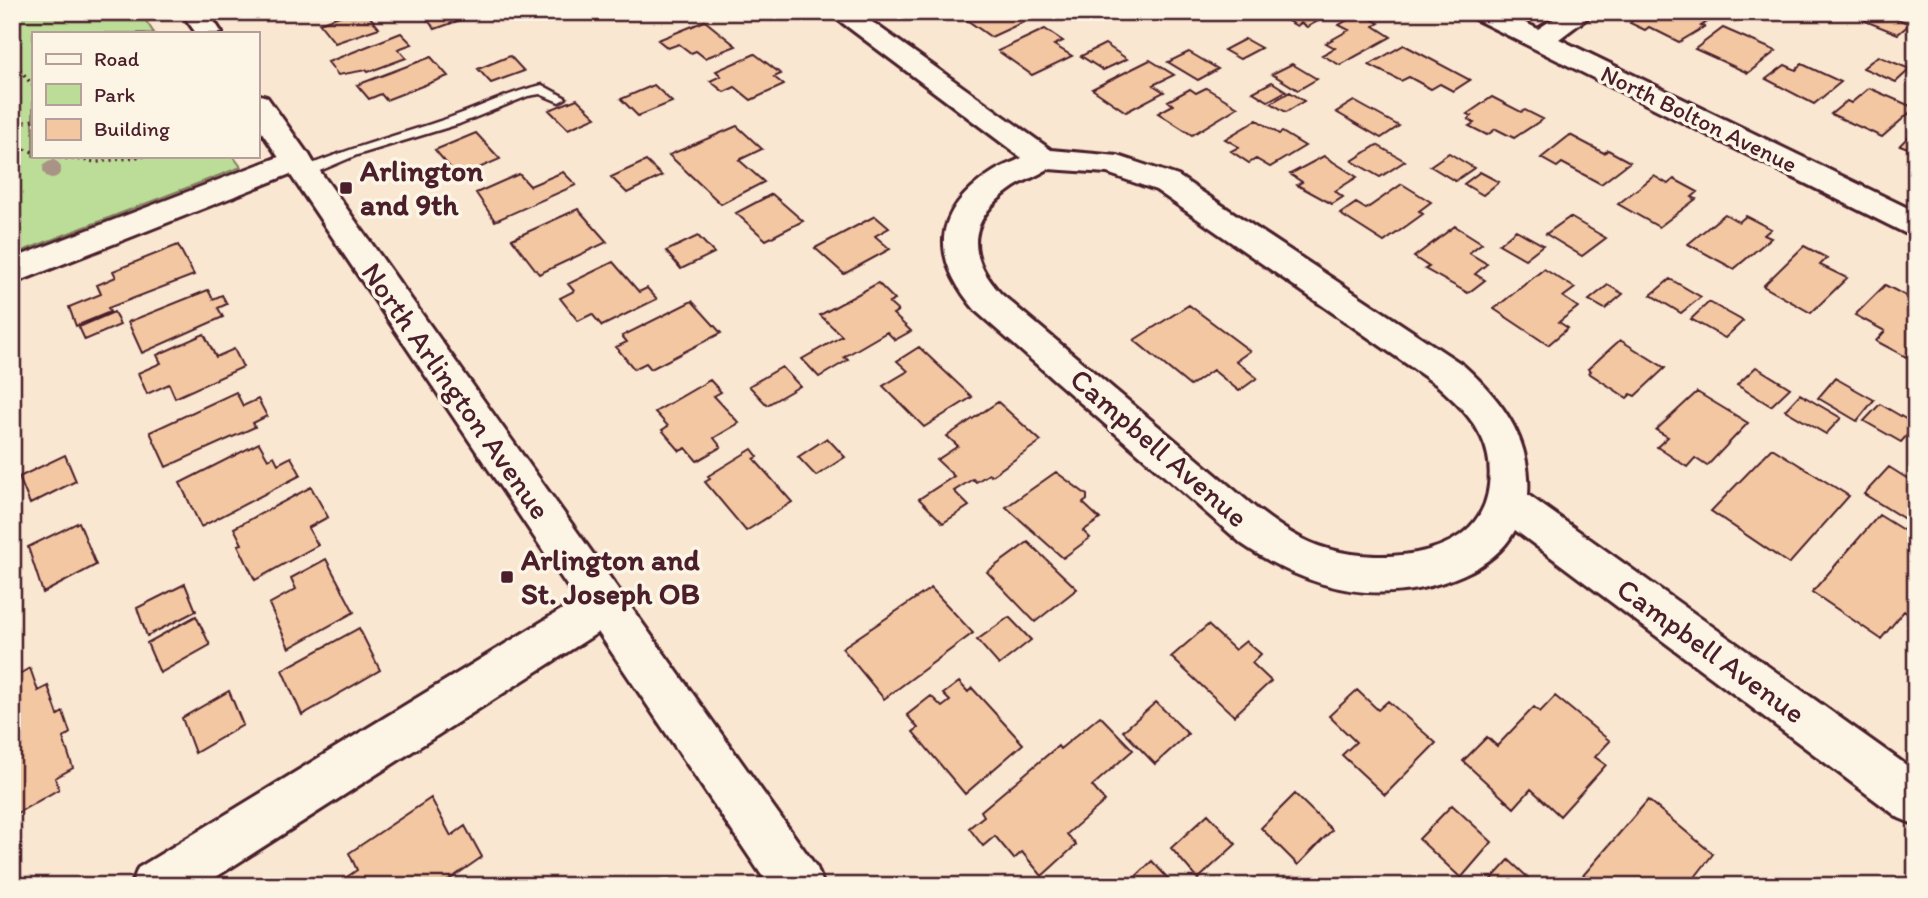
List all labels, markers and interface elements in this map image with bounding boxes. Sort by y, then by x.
legend [32,32,259,158]
text: Road [94,46,140,71]
street label: North Bolton Avenue [1596,58,1802,179]
text: Park [94,82,136,107]
text: Building [94,116,170,141]
place label: Arlington and 9th [359,152,483,223]
marker: Arlington and 9th [338,180,354,196]
street label: North Arlington Avenue [354,255,559,526]
street label: Campbell Avenue [1063,360,1256,535]
place label: Arlington and St. Joseph OB [520,541,700,612]
marker: Arlington and St. Joseph OB [499,569,515,585]
street label: Campbell Avenue [1610,570,1813,731]

